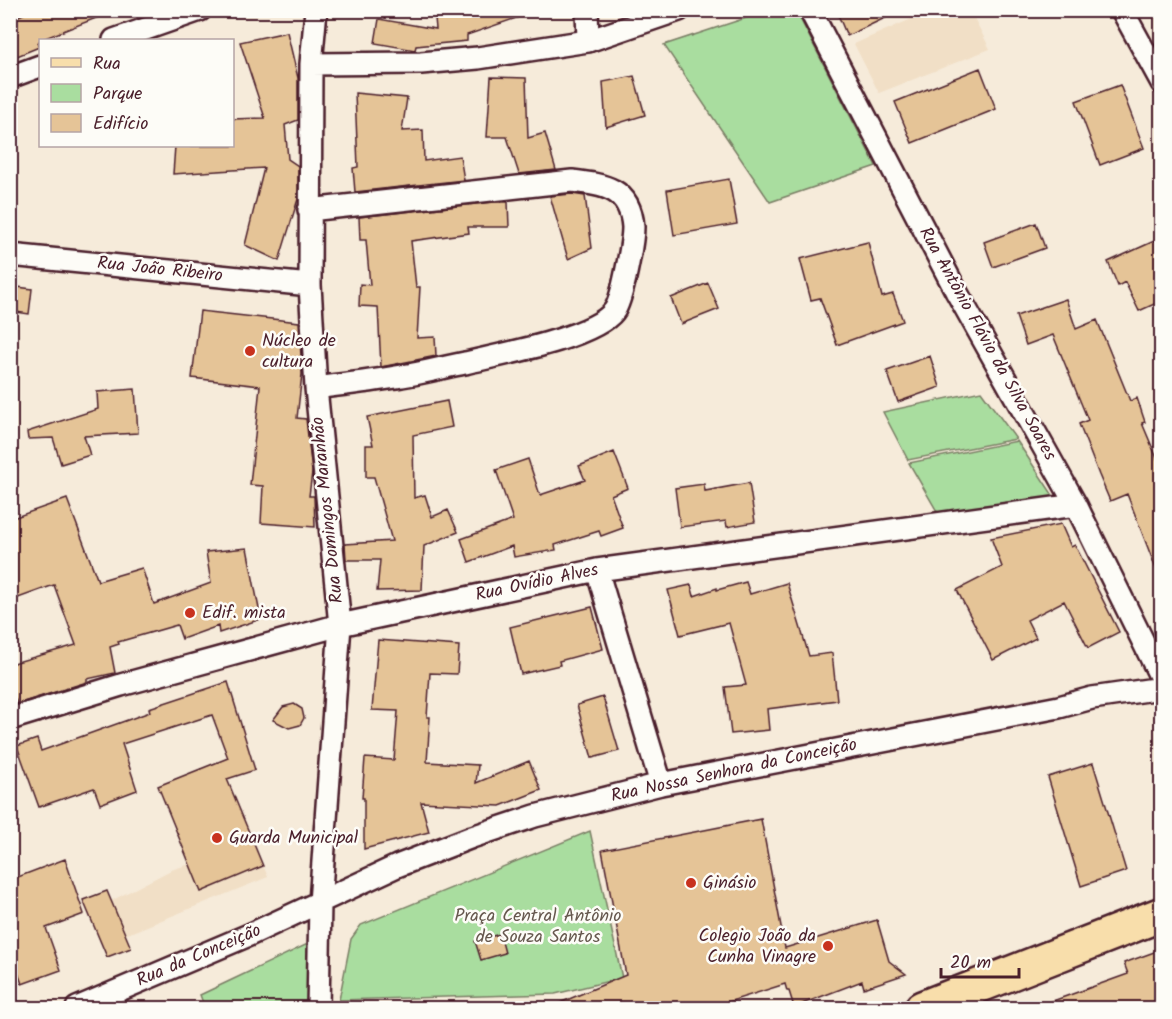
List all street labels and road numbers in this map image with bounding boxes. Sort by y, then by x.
street label: Rua Antônio Flávio da Silva Soares [910,222,1064,466]
street label: Rua João Ribeiro [96,249,224,291]
street label: Rua Domingos Maranhão [304,415,352,605]
street label: Rua Ovídio Alves [473,556,602,610]
street label: Rua Nossa Senhora da Conceição [608,731,860,811]
street label: Rua da Conceição [132,917,266,995]

